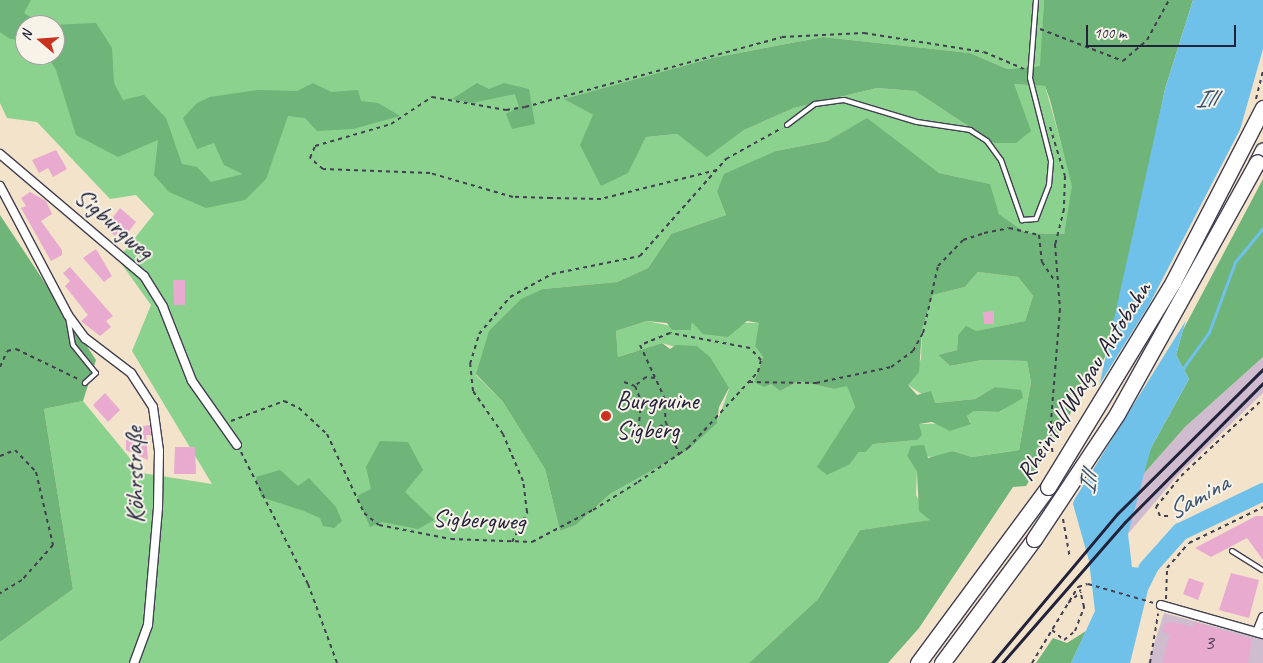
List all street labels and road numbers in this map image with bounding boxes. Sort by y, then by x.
street label: Sigburgweg [69,182,159,266]
street label: Rheintal/Walgau Autobahn [1010,276,1158,486]
street label: Köhrstraße [119,426,151,524]
street label: Sigbergweg [432,503,526,537]

